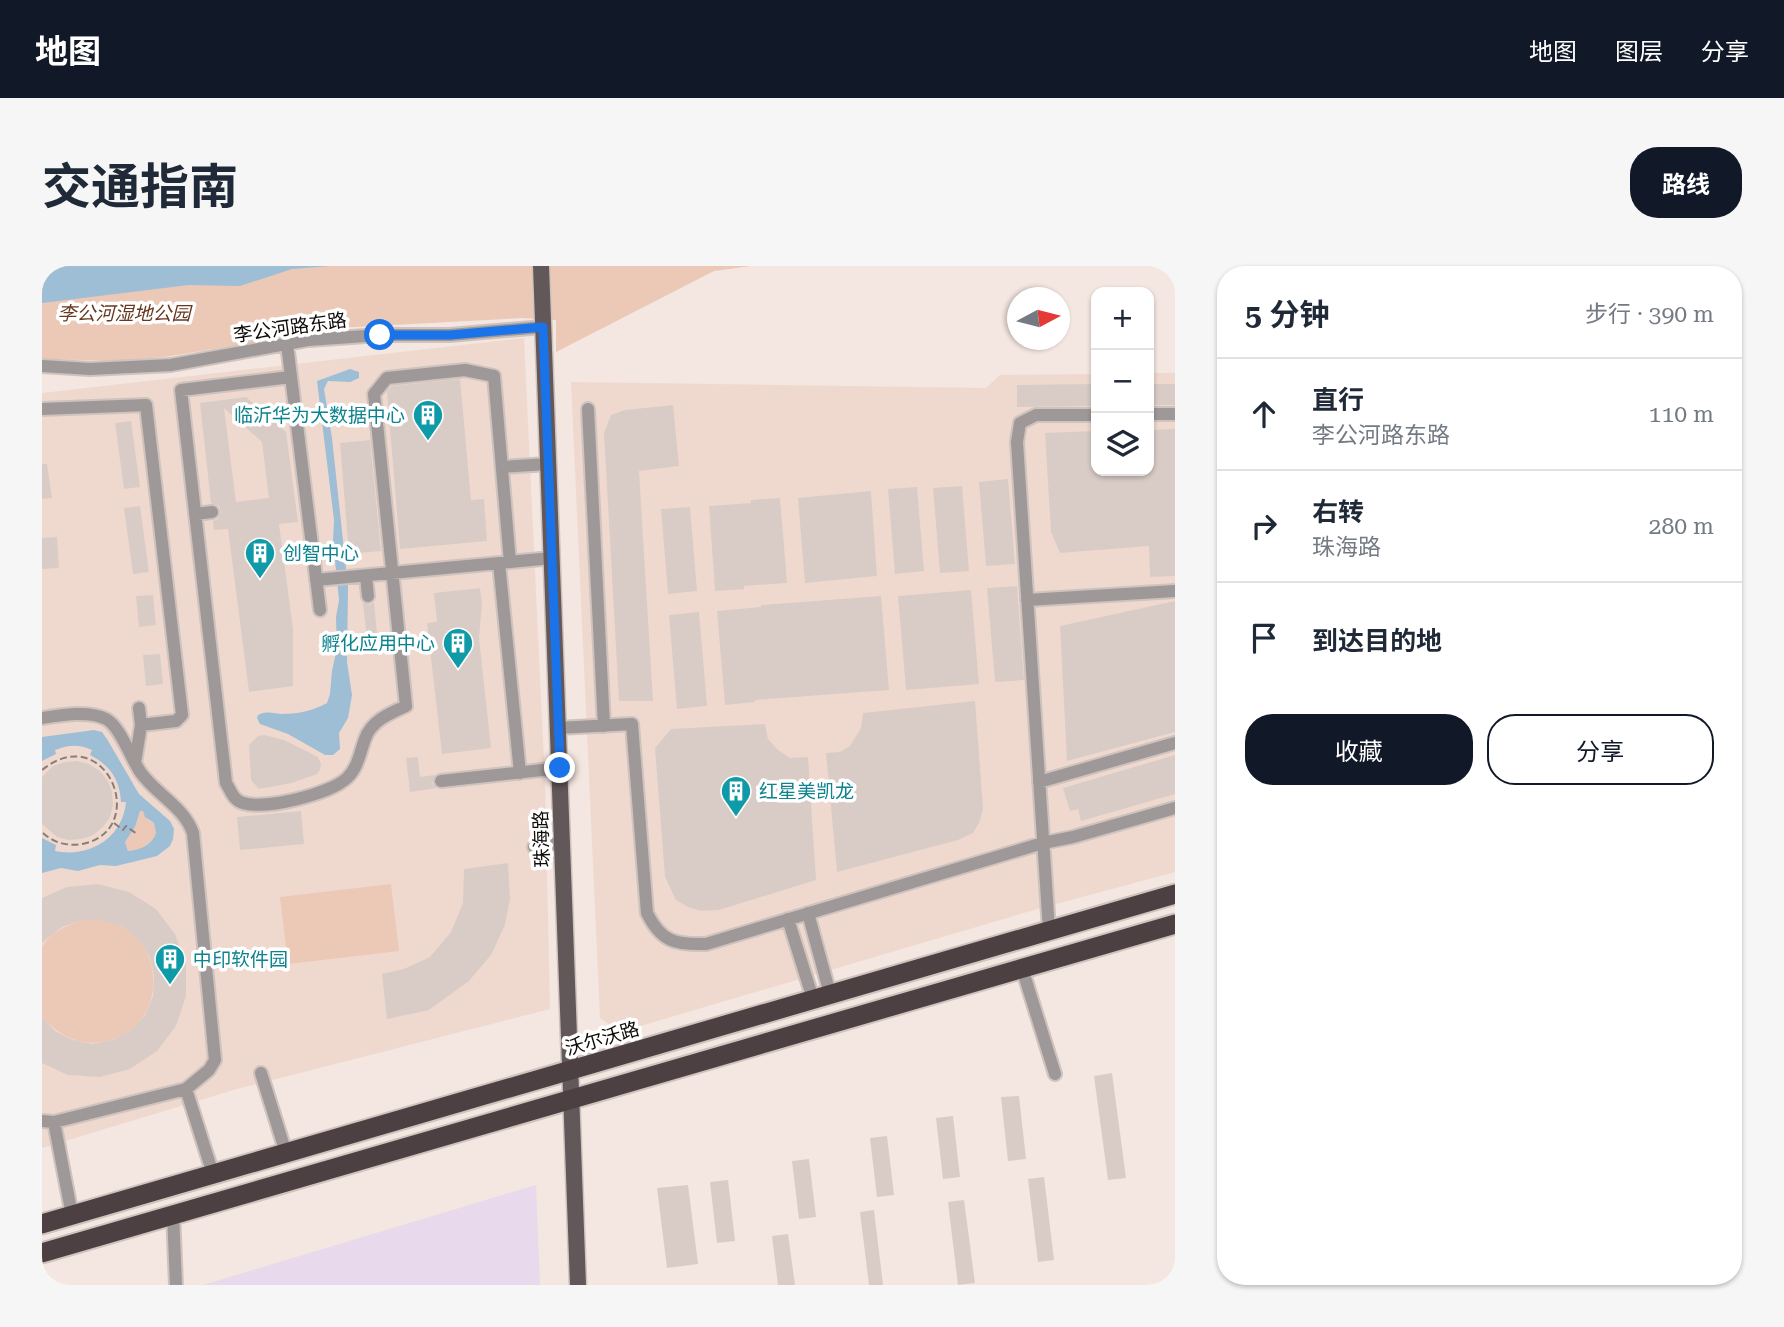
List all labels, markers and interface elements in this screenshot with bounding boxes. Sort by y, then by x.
text: 地图 [35,32,101,71]
text: 地图 [1529,38,1577,66]
text: 图层 [1615,38,1663,66]
text: 分享 [1701,38,1749,66]
button: 路线 [1630,147,1742,218]
text: 交通指南 [42,159,238,216]
north arrow [1007,287,1070,350]
map controls [1091,287,1154,476]
button: + [1091,287,1154,350]
text: 5 分钟 [1245,297,1329,332]
text: 步行 · 390 m [1585,301,1714,328]
park label: 李公河湿地公园 [57,302,193,325]
street label: 李公河路东路 [232,308,348,347]
route start [364,319,395,350]
button: − [1091,350,1154,413]
text: 直行 [1312,385,1364,415]
icon: ahead [1245,395,1283,433]
building icon: 临沂华为大数据中心 [411,398,445,442]
text: 110 m [1649,401,1714,428]
place label: 临沂华为大数据中心 [234,404,405,427]
button: layers [1091,413,1154,476]
text: 李公河路东路 [1312,422,1450,449]
text: 右转 [1312,497,1364,527]
icon: right [1245,507,1283,545]
text: 280 m [1649,513,1714,540]
text: 珠海路 [1312,534,1381,561]
building icon: 创智中心 [243,536,277,580]
place label: 创智中心 [283,542,359,565]
icon: arrive [1245,619,1283,657]
building icon: 孵化应用中心 [441,626,475,670]
text: 到达目的地 [1312,626,1442,656]
place label: 孵化应用中心 [321,632,435,655]
button: 收藏 [1245,714,1473,785]
button: 分享 [1487,714,1714,785]
route end [544,752,575,783]
building icon: 红星美凯龙 [719,774,753,818]
place label: 红星美凯龙 [759,780,854,803]
street label: 珠海路 [529,810,554,868]
building icon: 中印软件园 [153,942,187,986]
place label: 中印软件园 [193,948,288,971]
street label: 沃尔沃路 [562,1017,642,1060]

